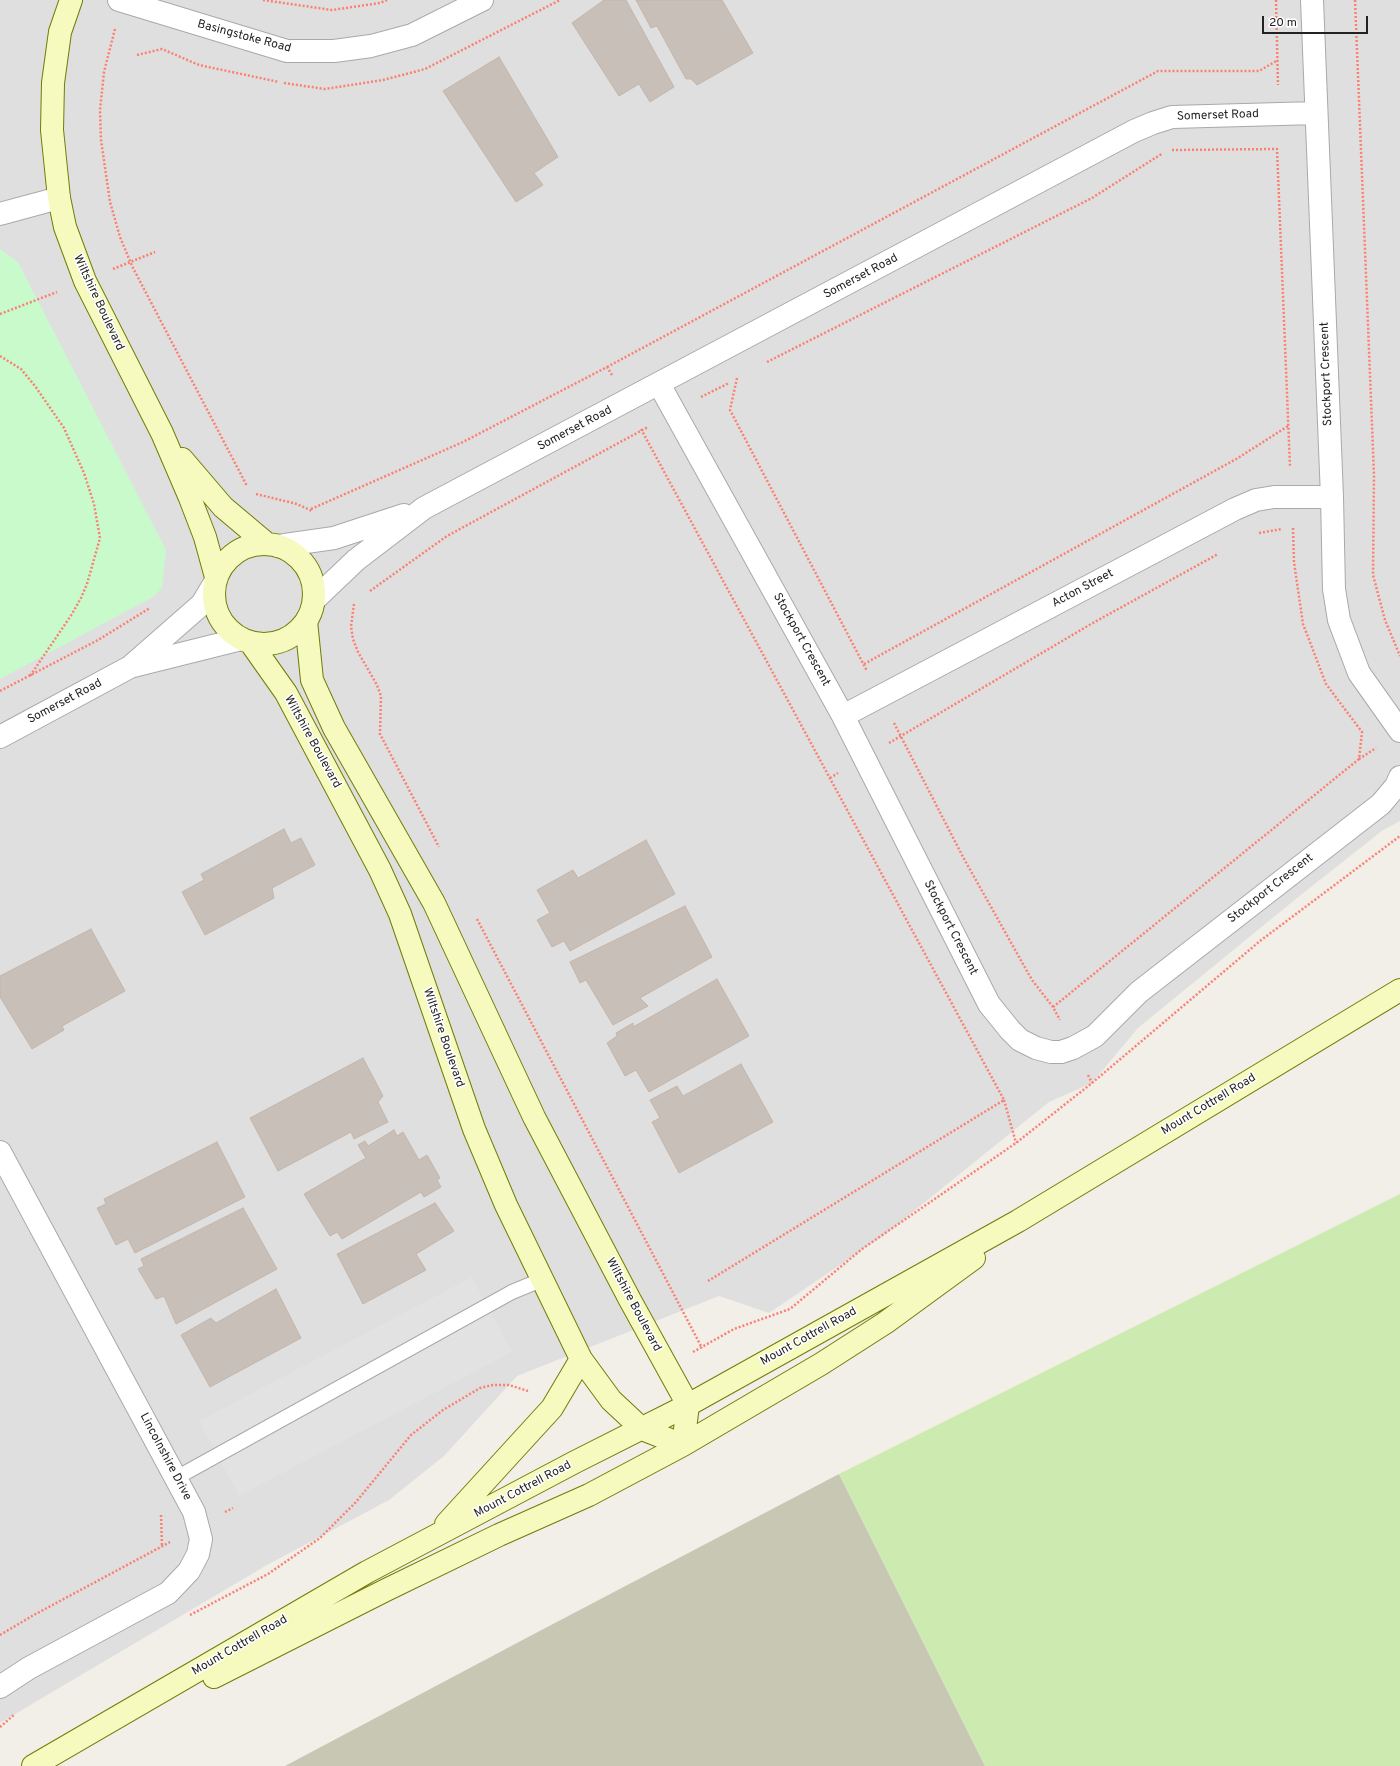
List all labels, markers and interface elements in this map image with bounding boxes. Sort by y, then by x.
scale bar [1264,8,1370,34]
text: 20 m [1269,15,1297,31]
street label: Basingstoke Road [196,18,292,56]
street label: Somerset Road [1177,107,1259,125]
street label: Somerset Road [821,251,901,303]
street label: Wiltshire Boulevard [69,253,127,353]
street label: Stockport Crescent [1318,322,1336,426]
street label: Somerset Road [535,403,615,455]
street label: Acton Street [1050,567,1116,611]
street label: Stockport Crescent [769,591,833,689]
street label: Somerset Road [25,676,105,728]
street label: Wiltshire Boulevard [280,693,344,791]
street label: Stockport Crescent [1225,851,1317,927]
street label: Stockport Crescent [920,878,980,978]
street label: Wiltshire Boulevard [419,986,467,1090]
street label: Mount Cottrell Road [1159,1071,1259,1139]
street label: Wiltshire Boulevard [602,1256,664,1354]
street label: Mount Cottrell Road [758,1305,860,1369]
street label: Lincolnshire Drive [136,1411,194,1503]
street label: Mount Cottrell Road [472,1458,574,1522]
street label: Mount Cottrell Road [190,1613,290,1679]

